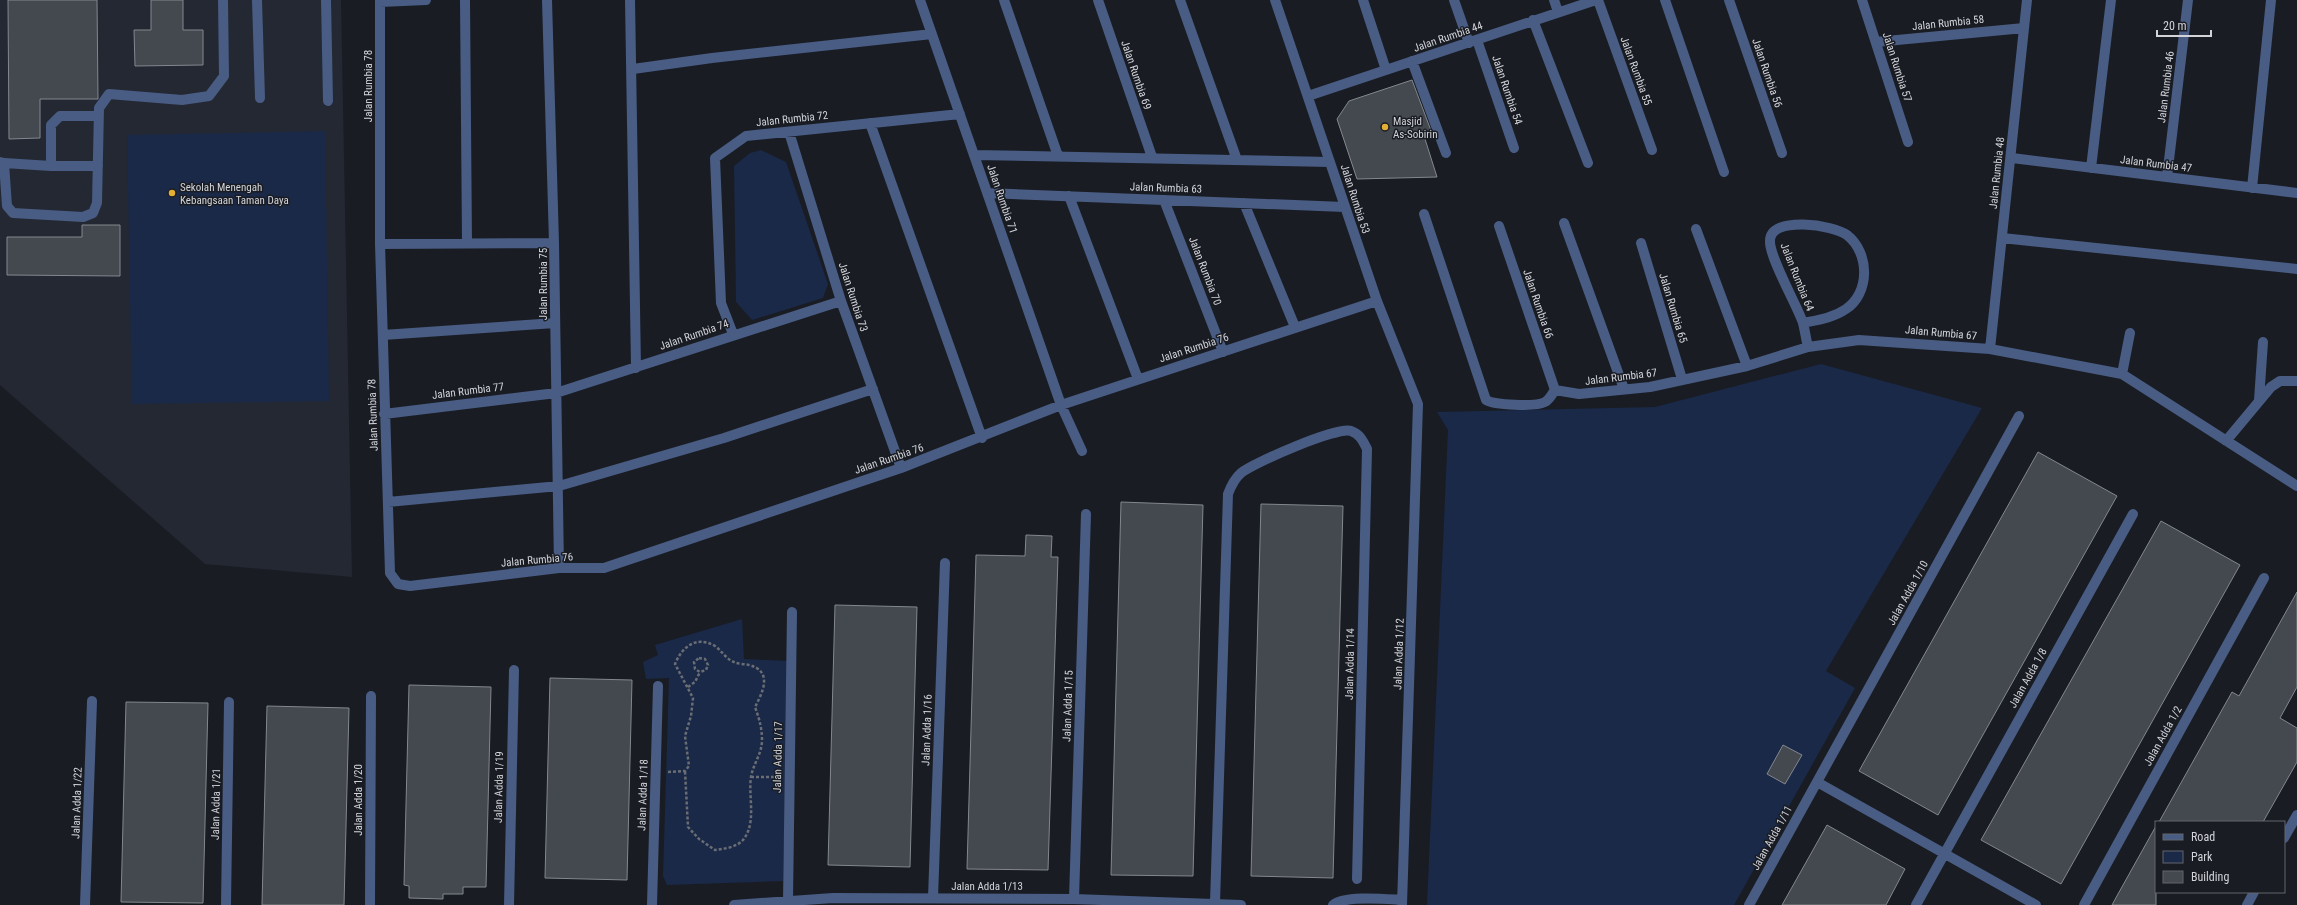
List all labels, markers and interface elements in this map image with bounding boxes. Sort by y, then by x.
scale bar [2157,12,2211,38]
street label: Jalan Rumbia 58 [1911,13,1985,33]
street label: Jalan Rumbia 44 [1412,19,1485,55]
text: 20 m [2163,19,2187,33]
street label: Jalan Rumbia 57 [1880,31,1914,103]
street label: Jalan Rumbia 55 [1618,35,1654,107]
street label: Jalan Rumbia 56 [1749,37,1785,109]
street label: Jalan Rumbia 69 [1118,39,1154,111]
street label: Jalan Rumbia 78 [362,50,375,122]
street label: Jalan Rumbia 46 [2155,50,2177,124]
street label: Jalan Rumbia 54 [1489,54,1525,127]
street label: Jalan Rumbia 72 [755,109,829,129]
place label: Masjid As-Sobirin [1393,115,1437,141]
marker: Masjid As-Sobirin [1380,122,1390,132]
street label: Jalan Rumbia 48 [1987,136,2007,210]
street label: Jalan Rumbia 47 [2119,153,2193,175]
street label: Jalan Rumbia 71 [984,163,1020,235]
street label: Jalan Rumbia 53 [1338,163,1372,235]
street label: Jalan Rumbia 63 [1130,180,1202,196]
place label: Sekolah Menengah Kebangsaan Taman Daya [180,181,289,207]
marker: Sekolah Menengah Kebangsaan Taman Daya [167,188,177,198]
street label: Jalan Rumbia 70 [1186,235,1224,307]
street label: Jalan Rumbia 64 [1777,241,1817,313]
street label: Jalan Rumbia 75 [537,248,550,320]
street label: Jalan Rumbia 73 [836,261,870,333]
street label: Jalan Rumbia 66 [1520,268,1556,340]
street label: Jalan Rumbia 65 [1656,272,1690,344]
street label: Jalan Rumbia 74 [658,317,731,353]
street label: Jalan Rumbia 67 [1904,323,1978,343]
street label: Jalan Rumbia 76 [1158,331,1230,365]
street label: Jalan Rumbia 67 [1584,366,1658,388]
street label: Jalan Rumbia 78 [365,379,381,451]
street label: Jalan Rumbia 77 [431,380,505,402]
street label: Jalan Rumbia 76 [853,441,925,477]
street label: Jalan Rumbia 76 [500,550,574,570]
street label: Jalan Adda 1/10 [1885,559,1931,627]
street label: Jalan Adda 1/12 [1391,618,1407,690]
street label: Jalan Adda 1/14 [1343,627,1357,700]
street label: Jalan Adda 1/8 [2006,646,2050,710]
street label: Jalan Adda 1/15 [1060,670,1076,742]
street label: Jalan Adda 1/16 [919,694,935,766]
street label: Jalan Adda 1/2 [2141,704,2185,768]
street label: Jalan Adda 1/17 [771,721,785,793]
street label: Jalan Adda 1/19 [492,751,506,823]
street label: Jalan Adda 1/18 [635,759,651,831]
street label: Jalan Adda 1/20 [352,764,365,836]
street label: Jalan Adda 1/22 [69,767,85,839]
street label: Jalan Adda 1/21 [209,768,223,840]
street label: Jalan Adda 1/11 [1749,804,1795,872]
legend [2155,821,2285,893]
text: Road [2191,830,2215,844]
text: Park [2191,850,2213,864]
text: Building [2191,870,2229,884]
street label: Jalan Adda 1/13 [951,880,1023,893]

